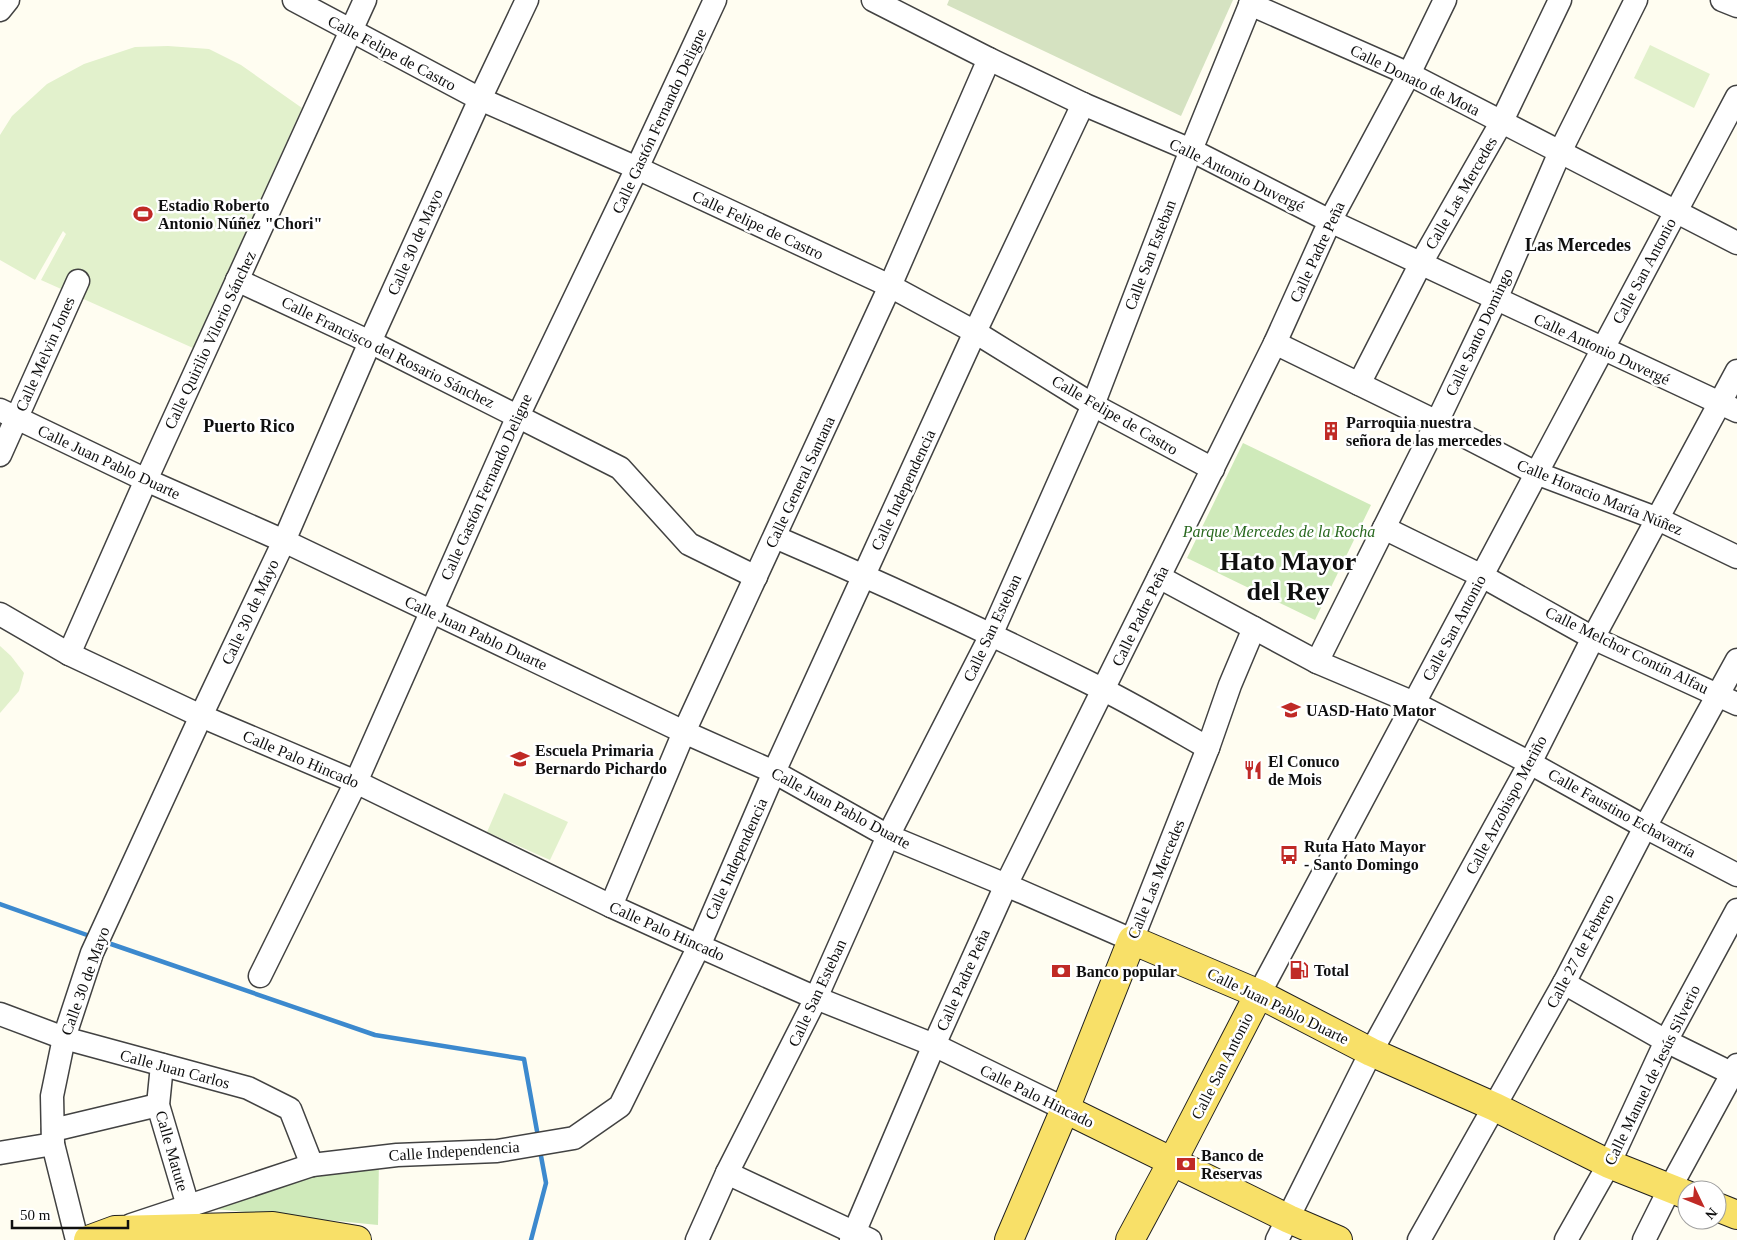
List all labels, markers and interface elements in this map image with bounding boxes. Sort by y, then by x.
street label: Calle Felipe de Castro [325,12,459,95]
street label: Calle Gastón Fernando Deligne [609,26,710,217]
street label: Calle Donato de Mota [1348,41,1482,119]
street label: Calle Las Mercedes [1422,134,1500,252]
street label: Calle Antonio Duvergé [1166,135,1307,216]
street label: Calle 30 de Mayo [384,186,447,298]
street label: Calle Felipe de Castro [689,187,826,264]
place label: Estadio Roberto Antonio Núñez "Chori" [158,197,322,232]
street label: Calle San Esteban [1121,198,1179,312]
street label: Calle Padre Peña [1286,199,1348,305]
sports icon: Estadio Roberto Antonio Núñez "Chori" [132,203,154,225]
street label: Calle San Antonio [1609,215,1679,327]
district label: Las Mercedes [1525,235,1631,255]
street label: Calle Quirilio Vilorio Sánchez [161,248,259,432]
street label: Calle Santo Domingo [1442,266,1517,399]
street label: Calle Francisco del Rosario Sánchez [279,293,497,411]
street label: Calle Melvin Jones [12,294,78,414]
street label: Calle Antonio Duvergé [1531,310,1673,389]
street label: Calle Felipe de Castro [1048,372,1181,459]
street label: Calle Gastón Fernando Deligne [437,391,536,583]
street label: Calle General Santana [762,414,838,550]
place label: Parroquia nuestra señora de las mercedes [1346,414,1502,449]
district label: Puerto Rico [203,416,295,436]
building icon: Parroquia nuestra señora de las mercedes [1320,420,1342,442]
street label: Calle Juan Pablo Duarte [35,422,183,502]
street label: Calle Independencia [868,427,939,553]
street label: Calle Horacio María Núñez [1515,456,1685,538]
park label: Parque Mercedes de la Rocha [1182,523,1375,541]
district label: Hato Mayor del Rey [1220,547,1356,606]
street label: Calle 30 de Mayo [218,557,283,668]
street label: Calle Padre Peña [1108,563,1172,669]
street label: Calle San Esteban [960,572,1024,684]
street label: Calle San Antonio [1419,572,1489,684]
street label: Calle Juan Pablo Duarte [402,593,550,673]
street label: Calle Melchor Contín Alfau [1543,603,1711,697]
school or university icon: UASD-Hato Mator [1280,699,1302,721]
place label: UASD-Hato Mator [1306,702,1436,719]
street label: Calle Palo Hincado [240,727,362,791]
street label: Calle Arzobispo Meriño [1462,733,1551,878]
place label: Escuela Primaria Bernardo Pichardo [535,742,667,777]
school or university icon: Escuela Primaria Bernardo Pichardo [509,748,531,770]
place label: El Conuco de Mois [1268,753,1340,788]
restaurant icon: El Conuco de Mois [1242,759,1264,781]
street label: Calle Juan Pablo Duarte [769,764,913,852]
street label: Calle Faustino Echavarría [1545,765,1699,861]
street label: Calle Independencia [702,796,771,923]
street label: Calle Las Mercedes [1124,817,1188,941]
place label: Ruta Hato Mayor - Santo Domingo [1304,838,1426,874]
bus stop icon: Ruta Hato Mayor - Santo Domingo [1278,844,1300,866]
street label: Calle 27 de Febrero [1543,891,1617,1011]
street label: Calle Palo Hincado [607,898,727,964]
street label: Calle 30 de Mayo [57,924,113,1038]
street label: Calle Padre Peña [933,927,993,1033]
street label: Calle San Esteban [785,937,849,1049]
fuel station icon: Total [1288,959,1310,981]
bank icon: Banco popular [1050,960,1072,982]
place label: Total [1314,962,1350,979]
place label: Banco popular [1076,963,1177,981]
street label: Calle Juan Pablo Duarte [1205,964,1351,1048]
street label: Calle Manuel de Jesús Silverio [1601,982,1703,1168]
street label: Calle San Antonio [1188,1010,1256,1122]
street label: Calle Juan Carlos [118,1046,232,1092]
street label: Calle Palo Hincado [977,1061,1097,1131]
street label: Calle Matute [152,1109,192,1193]
street label: Calle Independencia [388,1138,520,1165]
place label: Banco de Reservas [1201,1147,1264,1182]
bank icon: Banco de Reservas [1175,1153,1197,1175]
north arrow [1677,1180,1727,1230]
scale bar [12,1198,129,1230]
text: N [1702,1205,1720,1222]
text: 50 m [20,1207,51,1223]

